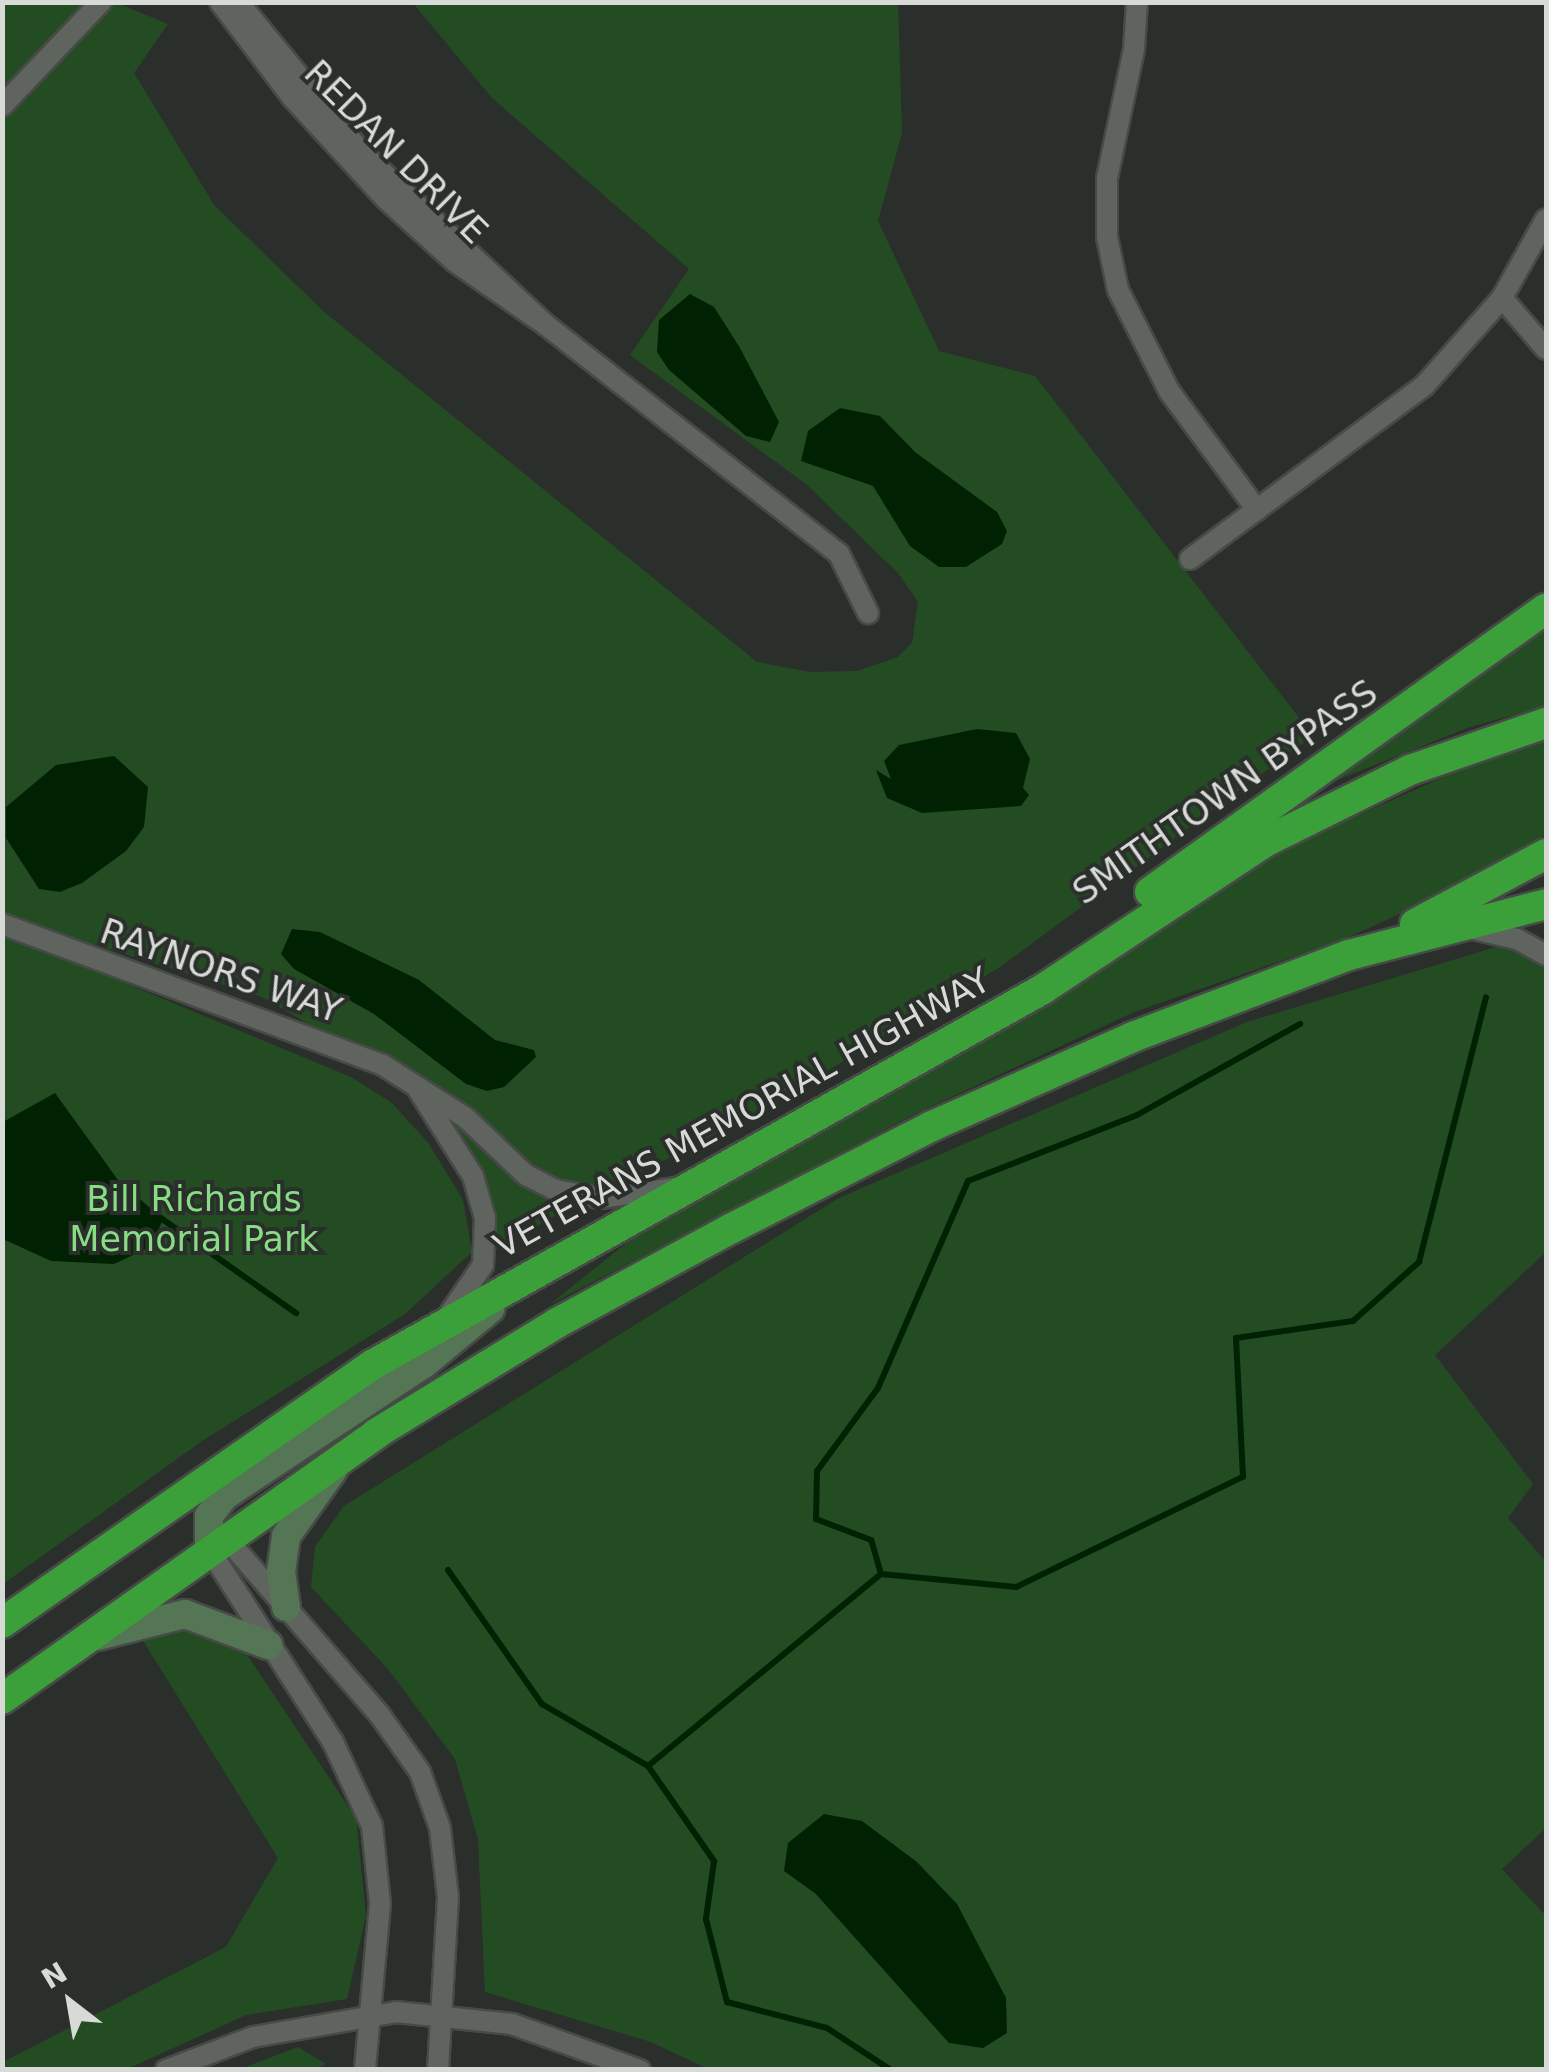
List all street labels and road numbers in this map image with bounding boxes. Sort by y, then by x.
street label: REDAN DRIVE [296,52,496,252]
street label: SMITHTOWN BYPASS [1065,671,1385,913]
street label: RAYNORS WAY [95,910,347,1032]
street label: VETERANS MEMORIAL HIGHWAY [487,959,997,1267]

